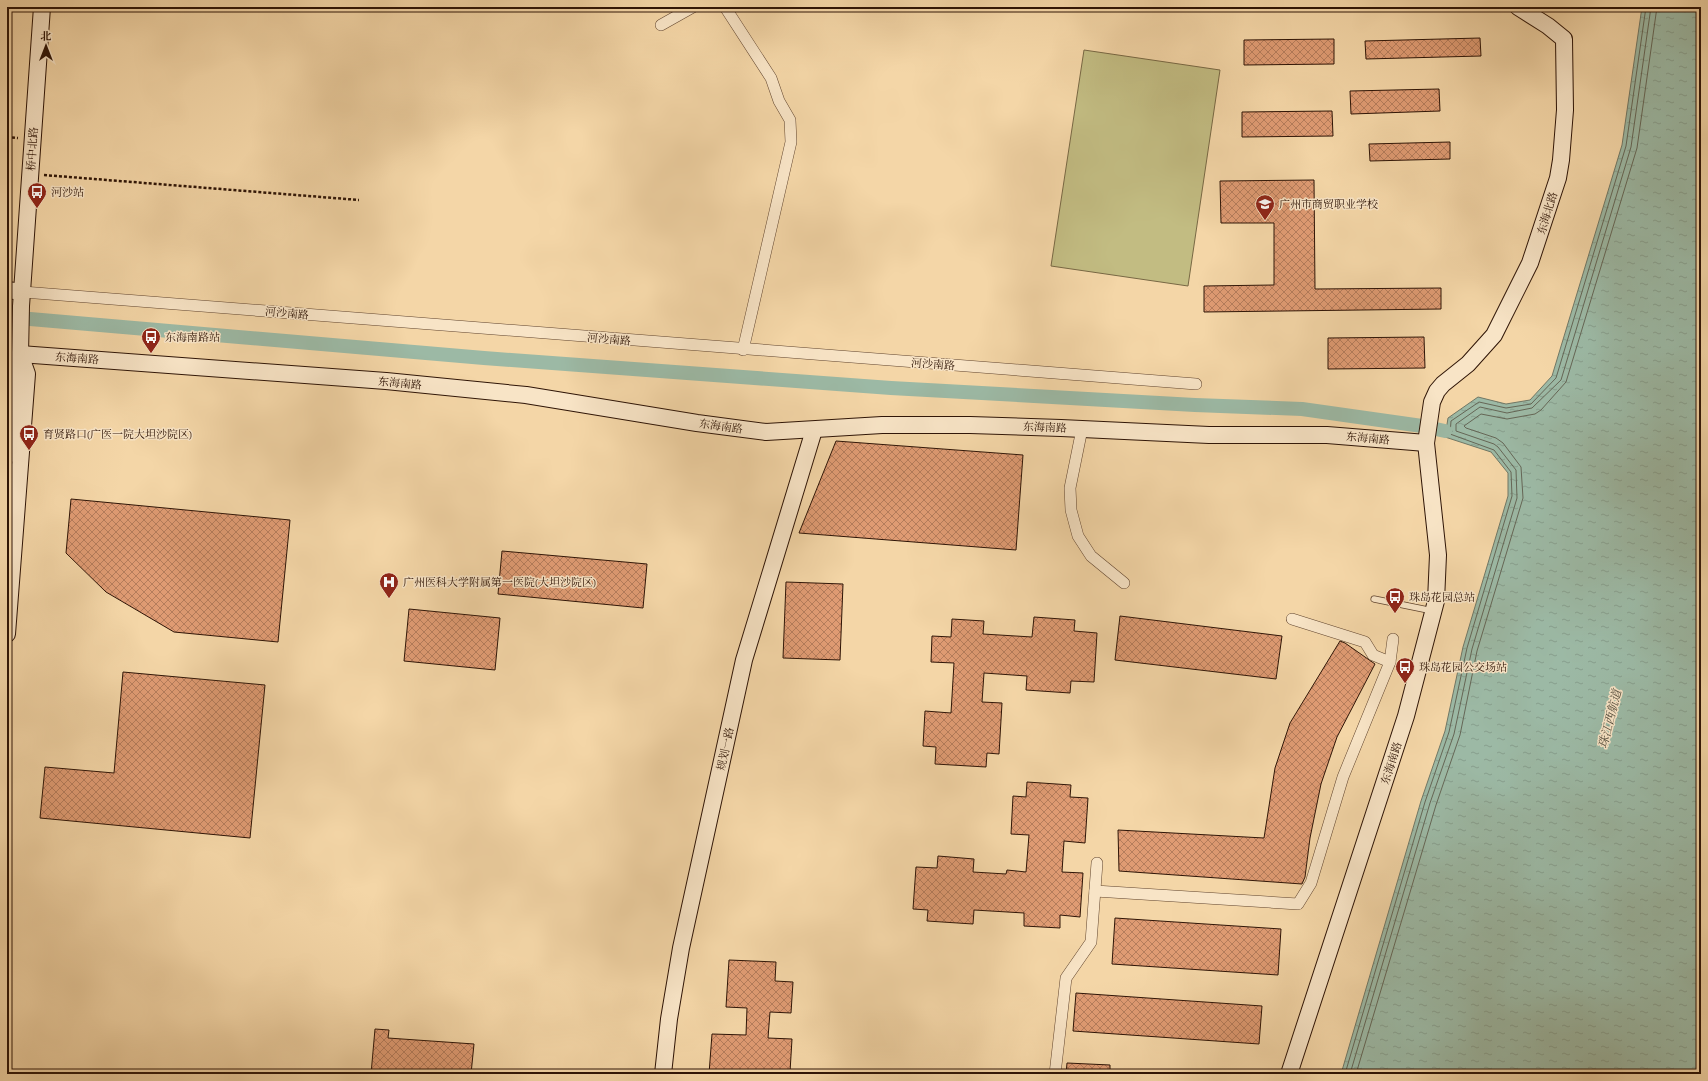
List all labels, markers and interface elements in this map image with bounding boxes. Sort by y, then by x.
north arrow [26,26,66,66]
text: 北 [41,29,52,44]
street label: 桥中北路 [23,127,42,172]
bus stop icon: 河沙站 [26,181,48,209]
place label: 河沙站 [51,185,84,200]
street label: 东海北路 [1534,190,1561,236]
school or university icon: 广州市商贸职业学校 [1254,193,1276,221]
place label: 广州市商贸职业学校 [1279,197,1378,212]
street label: 河沙南路 [264,304,310,323]
bus stop icon: 东海南路站 [140,326,162,354]
place label: 东海南路站 [165,330,220,345]
street label: 河沙南路 [586,330,632,349]
street label: 东海南路 [54,349,99,368]
street label: 河沙南路 [910,355,955,374]
street label: 东海南路 [377,374,423,393]
street label: 东海南路 [698,416,744,437]
street label: 东海南路 [1023,419,1067,436]
bus stop icon: 育贤路口(广医一院大坦沙院区) [18,423,40,451]
place label: 育贤路口(广医一院大坦沙院区) [43,427,192,442]
street label: 东海南路 [1345,429,1391,448]
hospital icon: 广州医科大学附属第一医院(大坦沙院区) [378,571,400,599]
place label: 广州医科大学附属第一医院(大坦沙院区) [403,575,596,590]
bus stop icon: 珠岛花园总站 [1384,586,1406,614]
place label: 珠岛花园总站 [1409,590,1475,605]
bus stop icon: 珠岛花园公交场站 [1394,656,1416,684]
place label: 珠岛花园公交场站 [1419,660,1507,675]
water label: 珠江西航道 [1595,686,1626,750]
street label: 规划一路 [714,726,737,772]
street label: 东海南路 [1378,740,1405,786]

